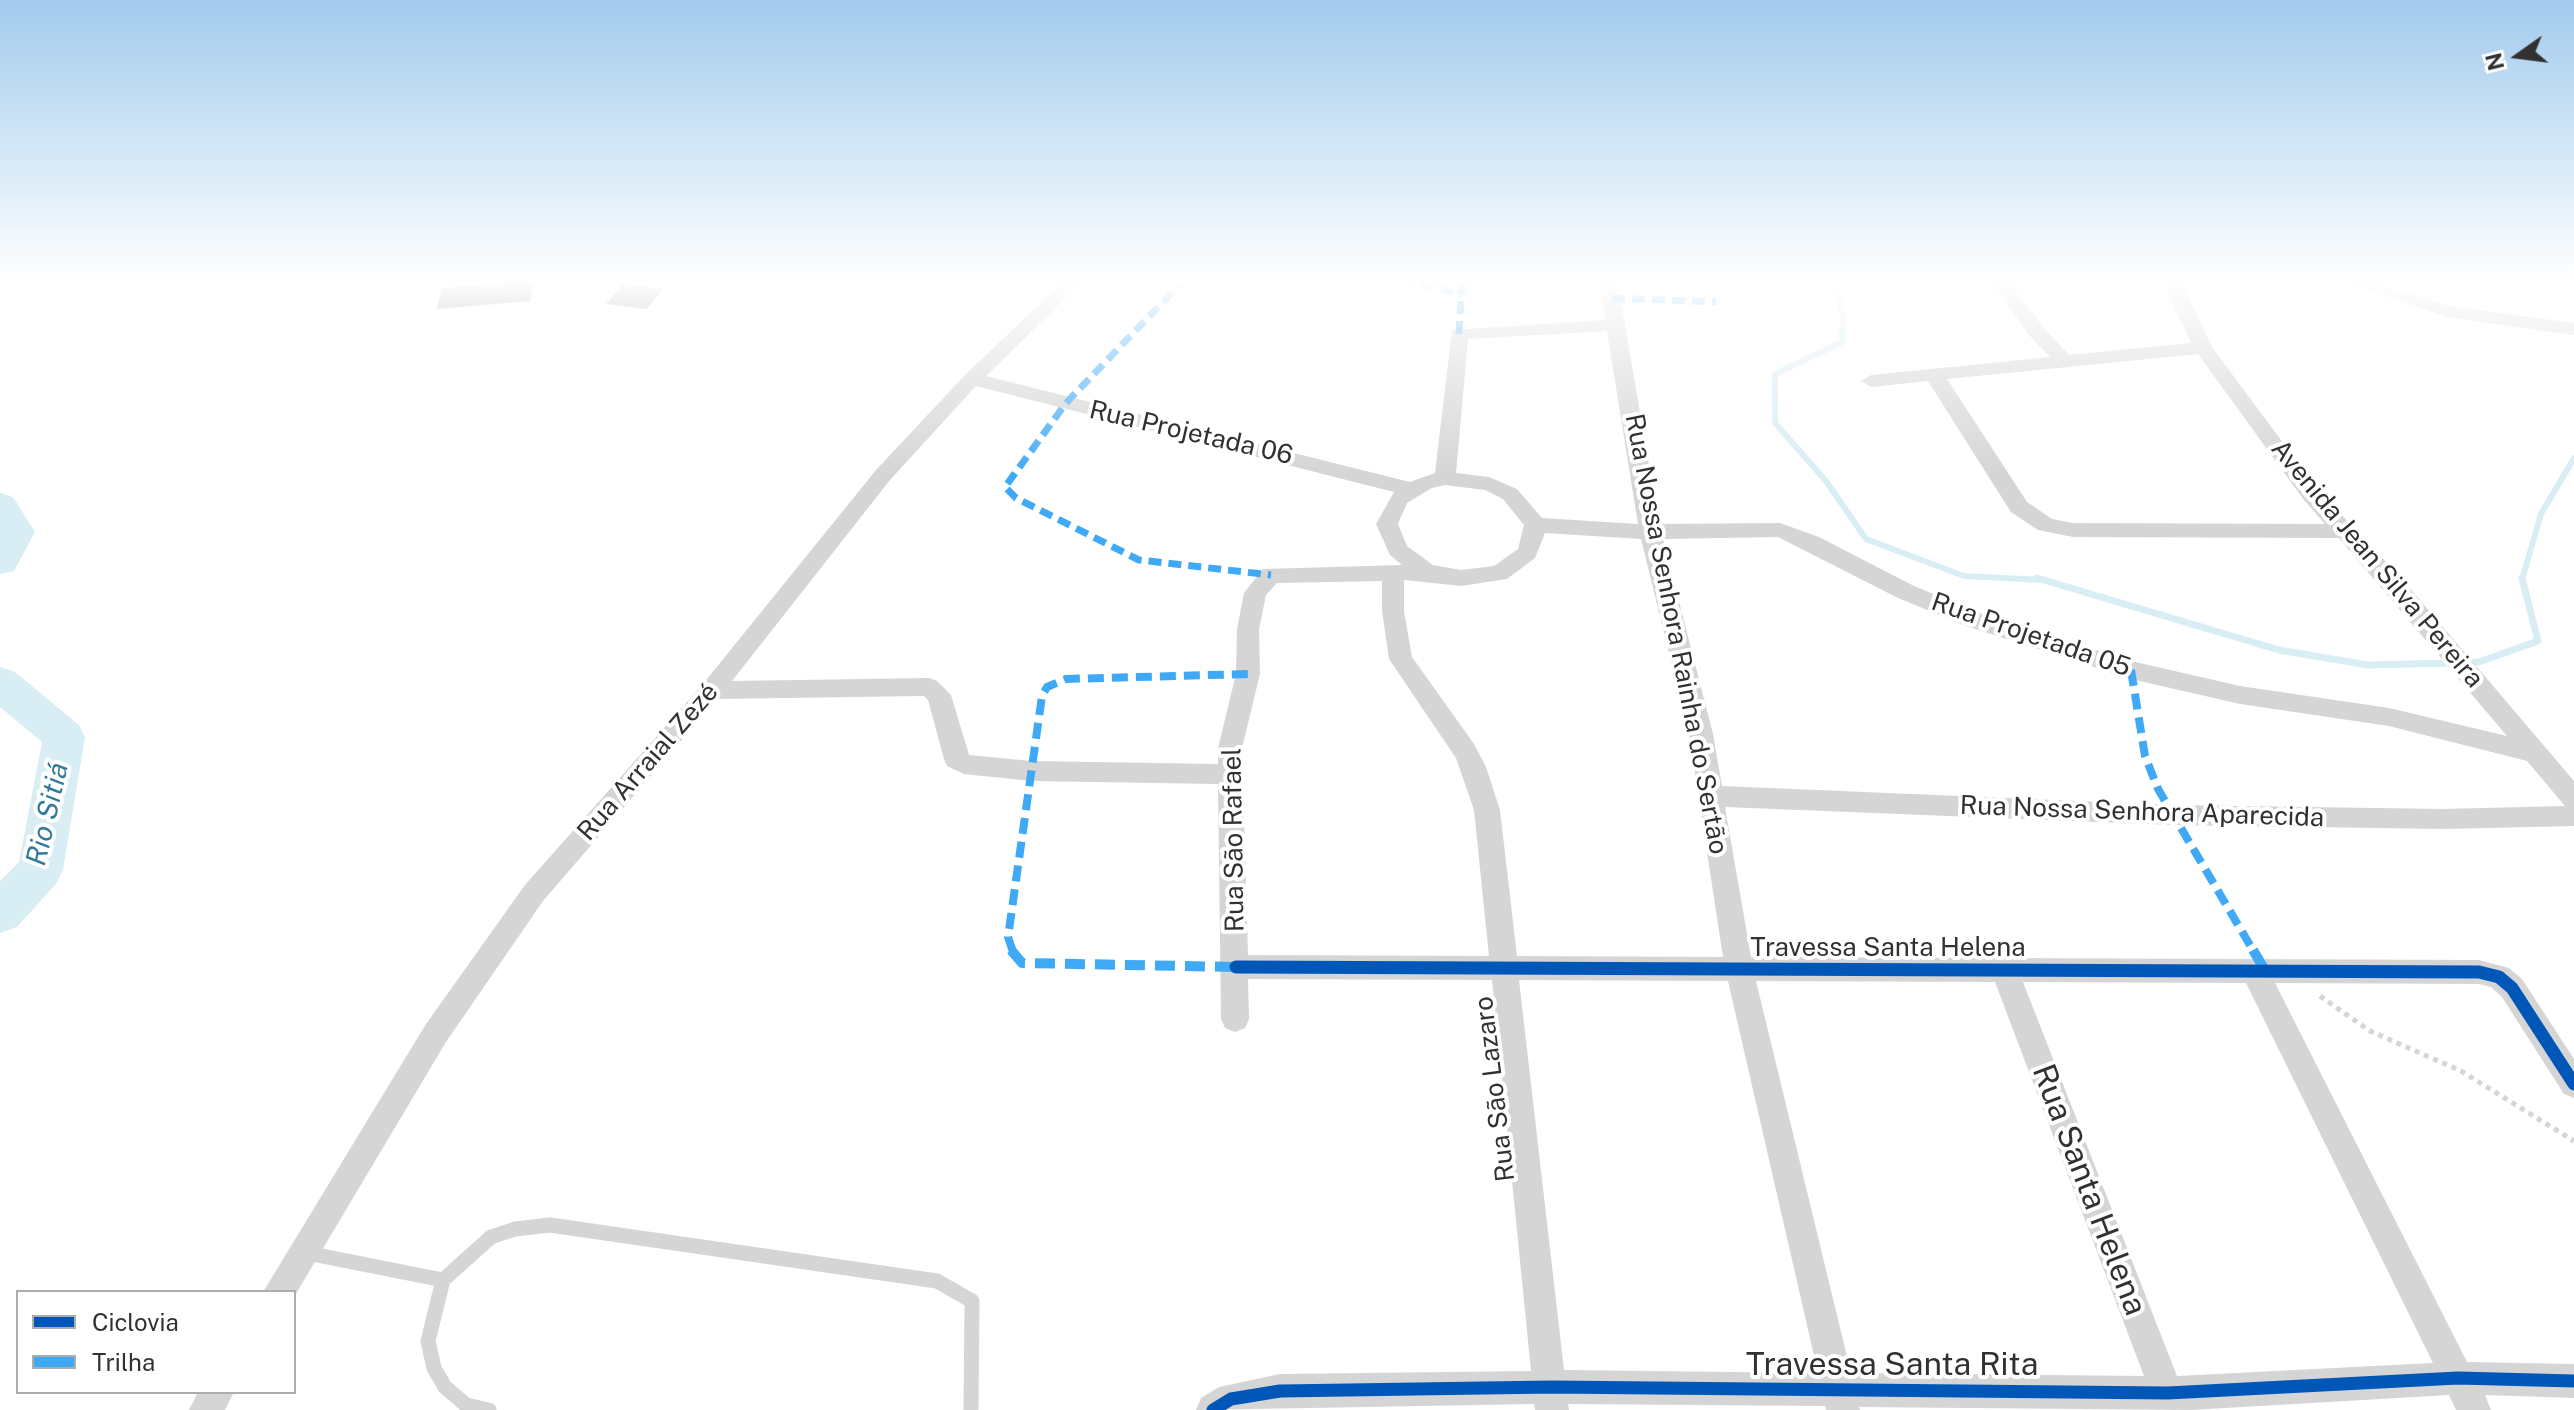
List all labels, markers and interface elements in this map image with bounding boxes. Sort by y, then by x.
north arrow [2478,16,2558,96]
text: N [2480,50,2509,73]
street label: Rua Projetada 06 [1086,394,1296,472]
street label: Rua Nossa Senhora Rainha do Sertão [1618,411,1734,857]
street label: Avenida Jean Silva Pereira [2264,434,2490,694]
street label: Rua Projetada 05 [1927,586,2135,684]
street label: Rua Arraial Zezé [571,677,725,847]
street label: Rua São Rafael [1217,747,1251,933]
water label: Rio Sitiá [20,759,76,869]
street label: Rua Nossa Senhora Aparecida [1959,790,2325,834]
street label: Travessa Santa Helena [1750,932,2026,964]
street label: Rua São Lazaro [1468,995,1522,1183]
street label: Rua Santa Helena [2023,1059,2155,1321]
legend [16,1290,296,1394]
text: Ciclovia [92,1308,179,1336]
street label: Travessa Santa Rita [1746,1346,2038,1384]
text: Trilha [92,1348,155,1376]

